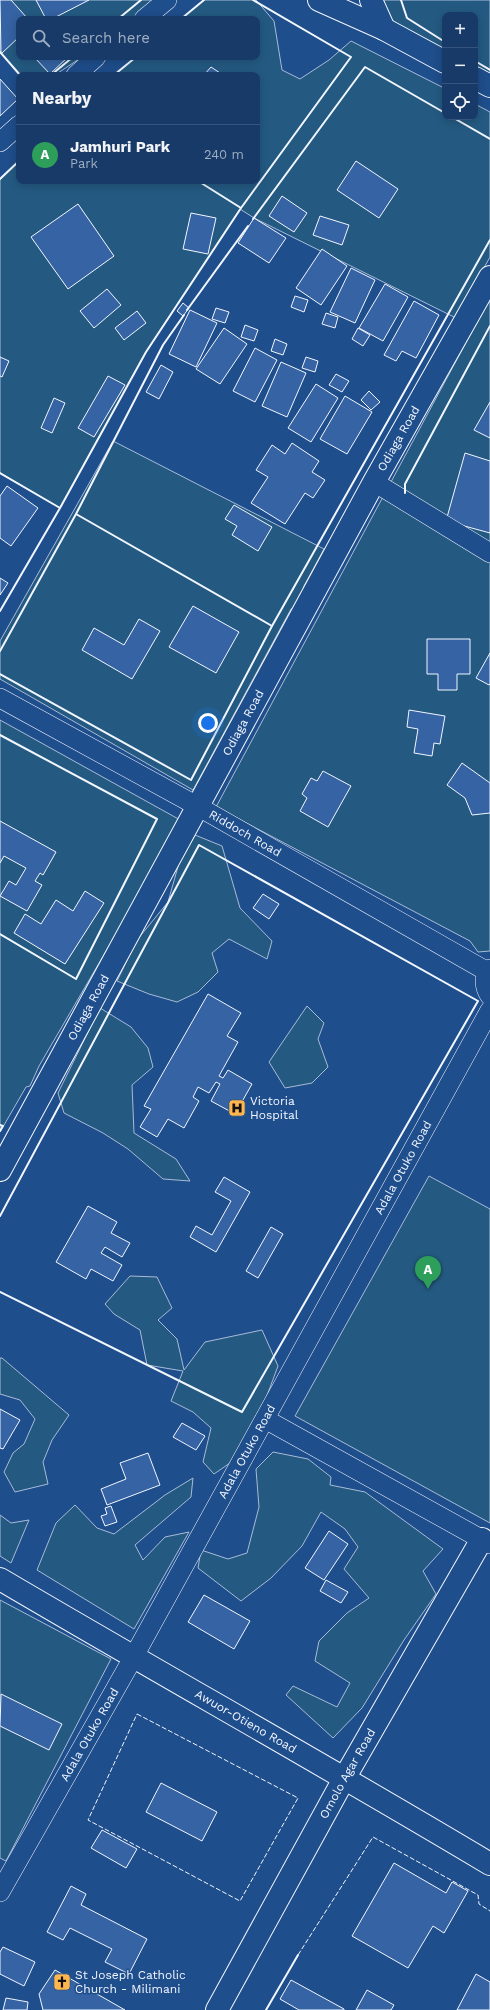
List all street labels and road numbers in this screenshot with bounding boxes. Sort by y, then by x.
street label: Odiaga Road [375,403,423,474]
street label: Odiaga Road [220,687,267,758]
street label: Riddoch Road [206,807,284,859]
street label: Odiaga Road [65,972,112,1043]
street label: Adala Otuko Road [372,1118,435,1217]
street label: Adala Otuko Road [215,1402,278,1501]
street label: Adala Otuko Road [57,1686,121,1784]
street label: Awuor-Otieno Road [193,1687,299,1756]
street label: Omolo Agar Road [316,1726,378,1821]

